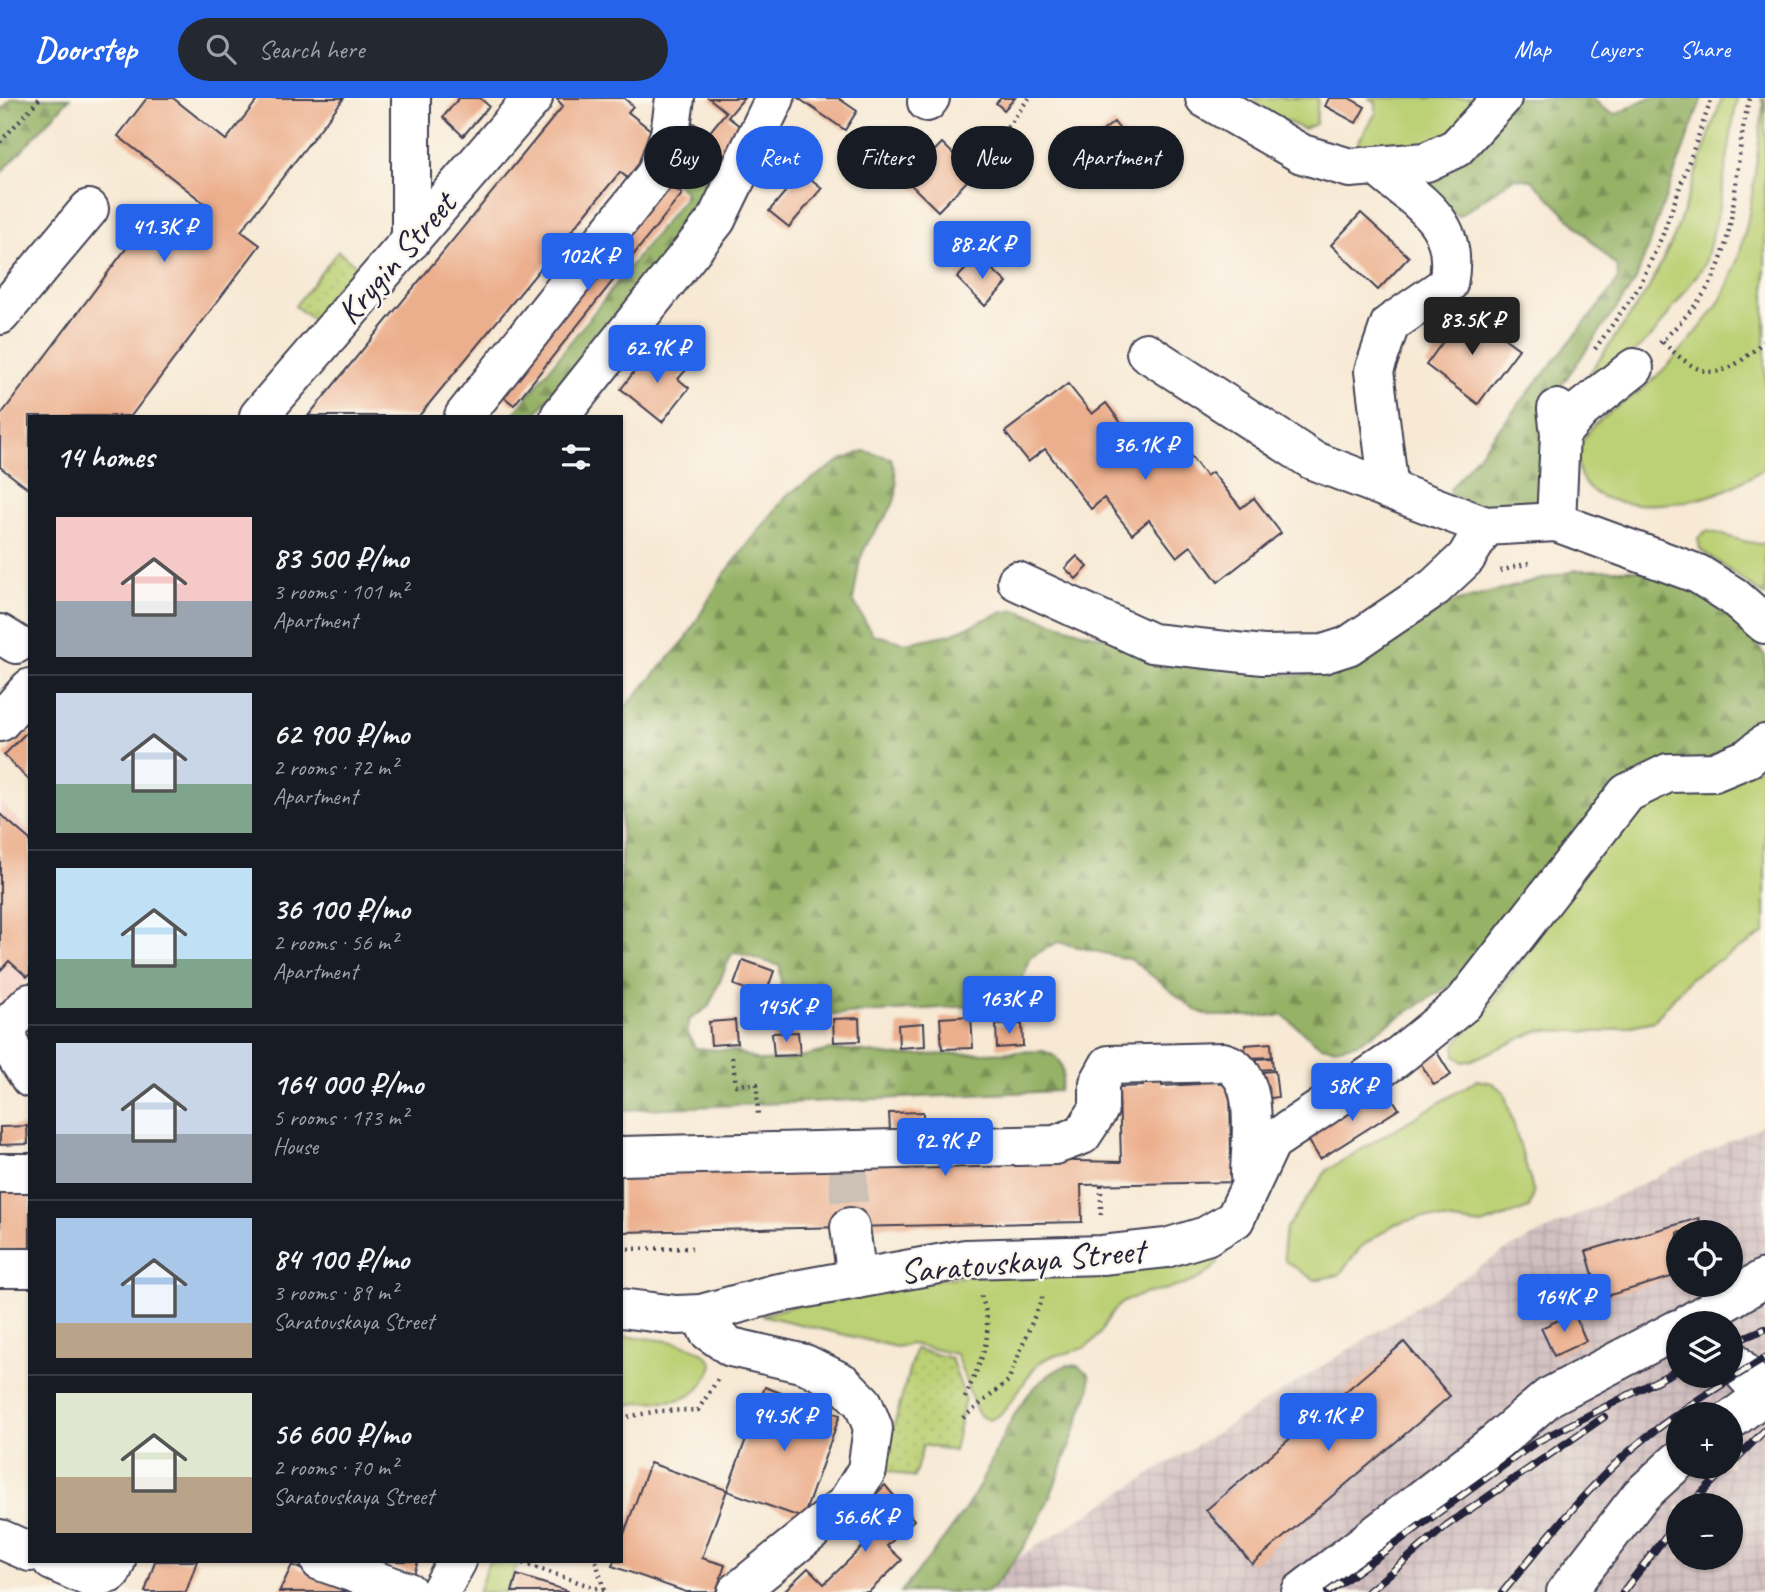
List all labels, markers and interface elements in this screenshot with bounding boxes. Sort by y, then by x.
search box [178,18,668,81]
text: Doorstep [35,28,136,70]
icon: search [202,30,240,68]
text: Search here [258,33,364,66]
text: Map [1514,34,1551,64]
text: Layers [1589,34,1642,64]
text: Share [1680,34,1730,64]
chip: Buy [644,126,722,189]
chip: Rent [736,126,823,189]
chip: Filters [837,126,937,189]
chip: New [951,126,1034,189]
chip: Apartment [1048,126,1184,189]
street label: Krygin Street [326,180,468,333]
pin: 41.3K ₽ [99,204,229,264]
text: 41.3K ₽ [132,212,196,241]
pin: 88.2K ₽ [917,222,1047,281]
text: 88.2K ₽ [950,229,1014,258]
pin: 102K ₽ [531,234,645,293]
text: 102K ₽ [558,241,618,270]
pin: 83.5K ₽ [1407,298,1537,357]
text: 83.5K ₽ [1440,305,1504,334]
pin: 62.9K ₽ [592,326,722,385]
text: 62.9K ₽ [625,333,689,362]
pin: 36.1K ₽ [1080,422,1210,482]
text: 36.1K ₽ [1112,430,1178,459]
text: 14 homes [56,438,154,476]
icon: filters [557,438,595,476]
text: 83 500 ₽/mo [273,539,408,577]
icon: home [112,545,196,629]
text: 3 rooms · 101 m² [273,577,408,606]
text: Apartment [273,606,358,635]
text: 62 900 ₽/mo [273,715,409,753]
icon: home [112,721,196,805]
text: 2 rooms · 72 m² [273,753,397,782]
text: Apartment [273,782,358,811]
text: 36 100 ₽/mo [273,890,410,928]
icon: home [112,896,196,980]
text: 2 rooms · 56 m² [273,928,397,957]
text: Apartment [273,957,358,986]
pin: 163K ₽ [952,976,1066,1036]
pin: 145K ₽ [729,984,843,1044]
text: 163K ₽ [979,984,1039,1013]
text: 145K ₽ [756,992,816,1021]
pin: 58K ₽ [1303,1063,1401,1123]
text: 164 000 ₽/mo [273,1065,423,1103]
icon: home [112,1071,196,1155]
text: 58K ₽ [1327,1071,1377,1100]
text: 5 rooms · 173 m² [273,1103,408,1132]
pin: 92.9K ₽ [880,1118,1010,1178]
text: 92.9K ₽ [913,1126,977,1155]
text: House [273,1132,318,1161]
map controls [1666,1220,1743,1570]
button: locate [1666,1220,1743,1297]
street label: Saratovskaya Street [898,1228,1150,1294]
text: 84 100 ₽/mo [273,1240,409,1278]
icon: home [112,1246,196,1330]
pin: 164K ₽ [1507,1274,1621,1334]
text: 3 rooms · 89 m² [273,1278,397,1307]
text: 164K ₽ [1534,1282,1594,1311]
text: Saratovskaya Street [273,1307,434,1336]
button: layers [1666,1311,1743,1388]
pin: 94.5K ₽ [719,1394,849,1453]
pin: 84.1K ₽ [1263,1394,1393,1453]
text: 94.5K ₽ [752,1401,816,1430]
text: 84.1K ₽ [1296,1401,1360,1430]
button: + [1666,1402,1743,1479]
text: 56 600 ₽/mo [273,1415,410,1453]
icon: home [112,1421,196,1505]
text: 2 rooms · 70 m² [273,1453,397,1482]
text: Saratovskaya Street [273,1482,434,1511]
button: − [1666,1493,1743,1570]
pin: 56.6K ₽ [800,1494,930,1554]
text: 56.6K ₽ [832,1502,898,1531]

